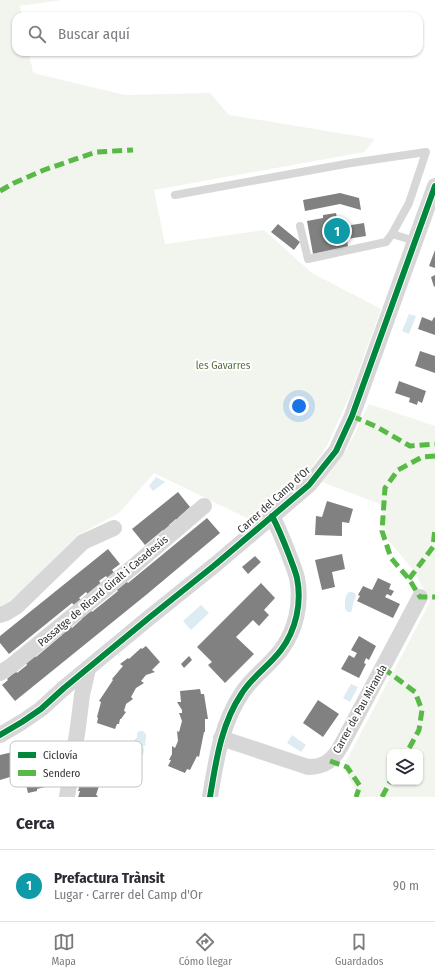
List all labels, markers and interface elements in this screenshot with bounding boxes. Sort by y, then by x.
search box [12,12,423,56]
icon: search [26,23,48,45]
text: Buscar aquí [58,25,130,43]
pin: 1 [324,216,350,246]
park label: les Gavarres [196,359,251,372]
your location [289,396,309,416]
street label: Carrer del Camp d'Or [235,464,313,536]
street label: Passatge de Ricard Giralt i Casadesús [35,533,171,649]
street label: Carrer de Pau Miranda [330,662,390,756]
legend [10,741,142,787]
text: Ciclovía [43,749,78,762]
map controls [387,749,423,785]
button: layers [387,749,423,785]
text: Sendero [43,767,81,780]
text: Cerca [16,813,55,834]
text: Prefactura Trànsit [54,869,165,887]
text: 1 [26,878,32,893]
text: 90 m [393,878,419,893]
text: Lugar · Carrer del Camp d'Or [54,887,203,902]
tab: Mapa [51,931,76,968]
tab: Cómo llegar [179,931,232,968]
tab: Guardados [335,931,384,968]

